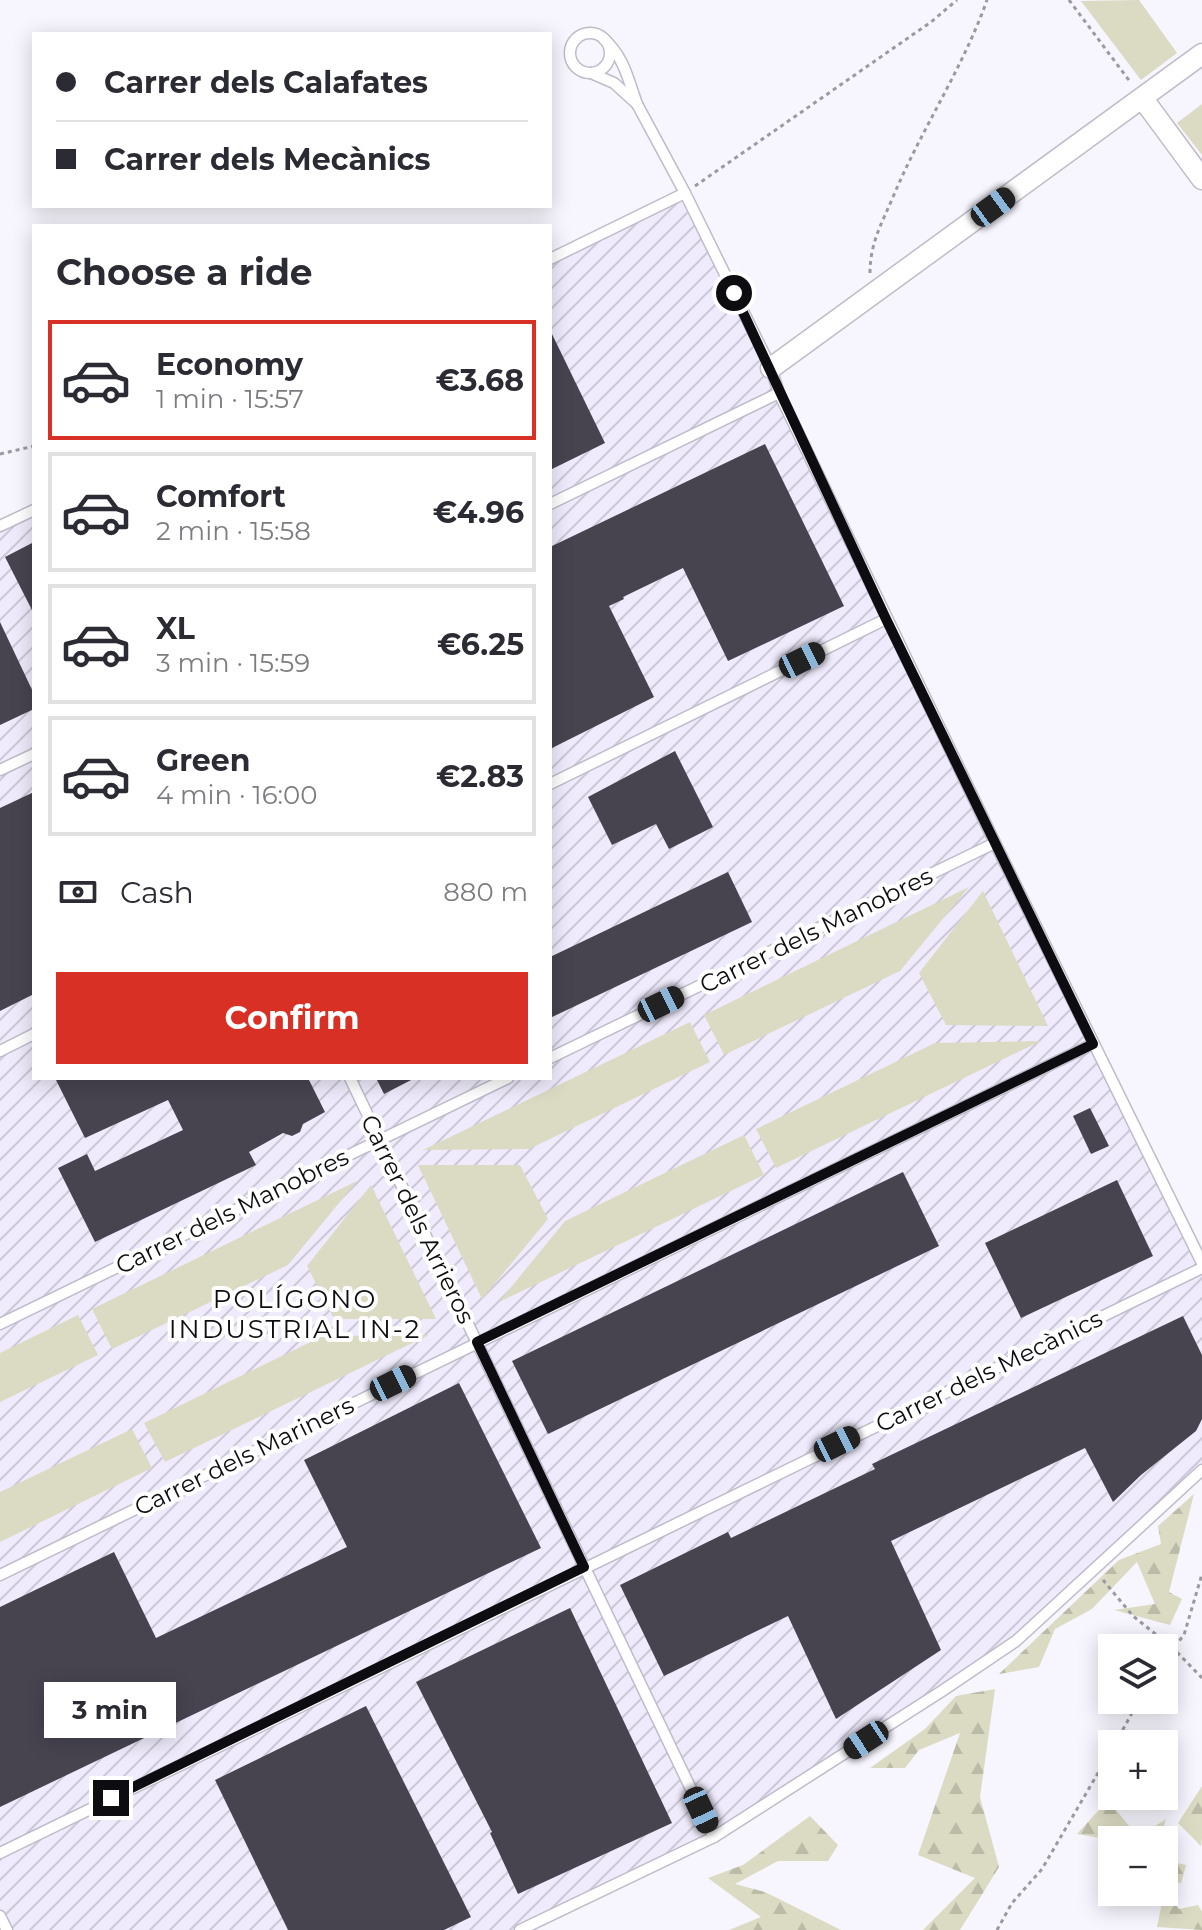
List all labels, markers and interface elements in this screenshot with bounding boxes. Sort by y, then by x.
text: Carrer dels Calafates [104,64,428,101]
text: Carrer dels Mecànics [104,141,430,178]
car [967,183,1019,231]
text: Choose a ride [56,250,313,294]
route start [716,275,752,311]
icon: car [60,344,132,416]
text: Economy [156,346,303,383]
text: €3.68 [436,362,524,399]
text: 1 min · 15:57 [156,383,304,415]
icon: car [60,476,132,548]
text: Comfort [156,478,286,515]
text: €4.96 [433,494,524,531]
text: 2 min · 15:58 [156,515,311,547]
icon: car [60,608,132,680]
text: XL [156,610,195,647]
text: €6.25 [437,626,524,663]
car [775,639,829,681]
text: 3 min · 15:59 [156,647,310,679]
icon: car [60,740,132,812]
text: Green [156,742,250,779]
text: €2.83 [436,758,524,795]
text: 4 min · 16:00 [156,779,318,811]
street label: Carrer dels Manobres [695,861,937,999]
icon: cash [56,870,100,914]
text: Cash [120,874,194,911]
text: 880 m [443,876,528,908]
button: Confirm [56,972,528,1064]
car [634,983,688,1025]
street label: Carrer dels Arrieros [355,1110,481,1328]
street label: Carrer dels Manobres [111,1142,353,1280]
district label: POLÍGONO INDUSTRIAL IN-2 [169,1283,421,1345]
street label: Carrer dels Mecànics [871,1304,1107,1438]
car [366,1362,420,1404]
street label: Carrer dels Mariners [130,1390,358,1522]
car [810,1423,864,1465]
map controls [1098,1634,1178,1906]
button: layers [1098,1634,1178,1714]
callout: 3 min [45,1682,177,1738]
text: 3 min [72,1694,148,1726]
car [839,1717,893,1763]
button: + [1098,1730,1178,1810]
route end [93,1780,129,1816]
car [680,1783,722,1837]
button: − [1098,1826,1178,1906]

